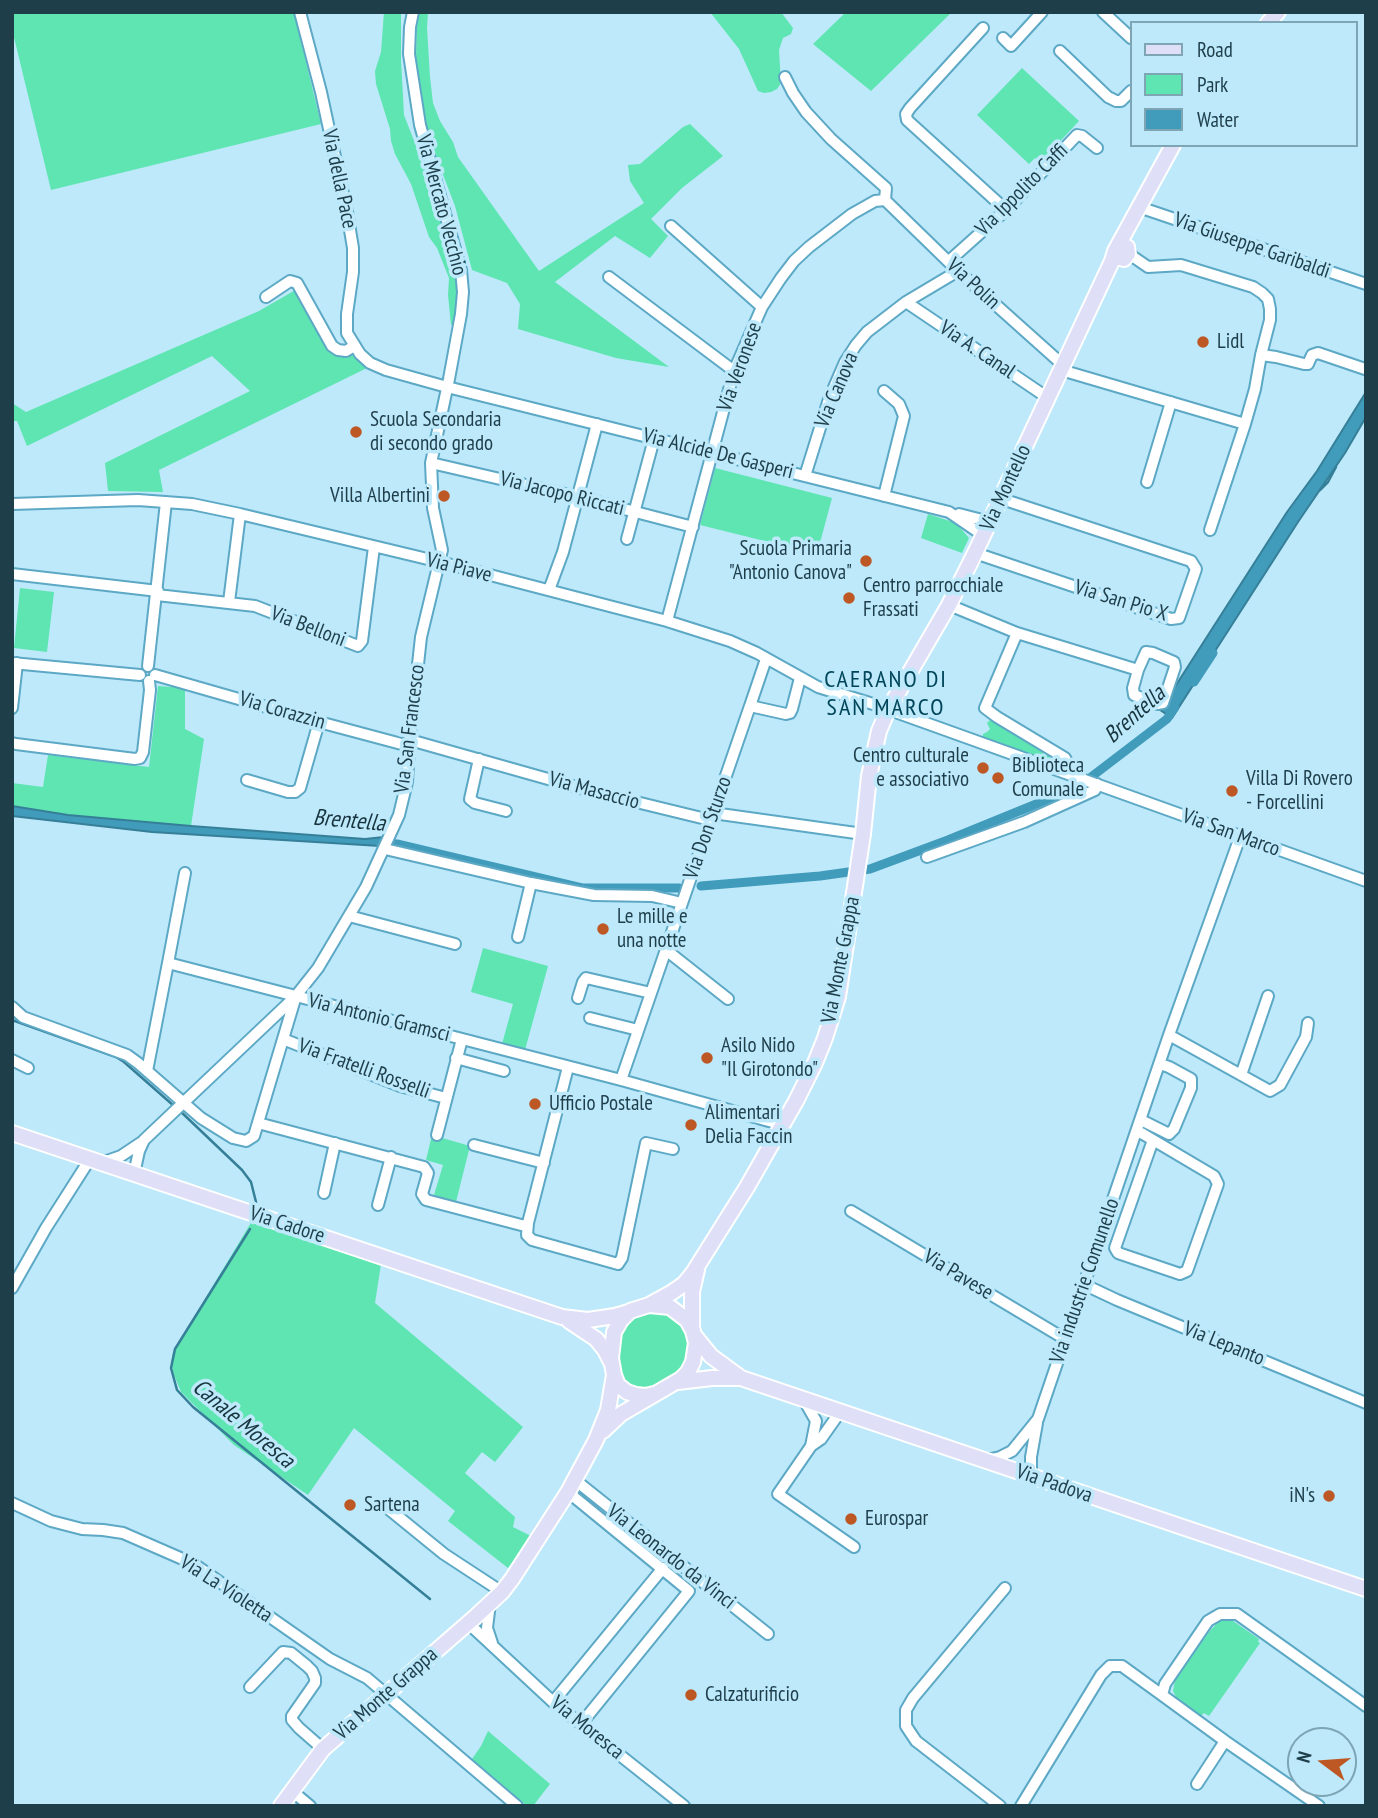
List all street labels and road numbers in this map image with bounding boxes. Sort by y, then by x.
street label: Via della Pace [316,127,362,231]
street label: Via Mercato Vecchio [410,132,472,278]
street label: Via Ippolito Caffi [971,139,1073,241]
street label: Via Giuseppe Garibaldi [1171,207,1333,285]
street label: Via Polin [941,253,1005,315]
street label: Via A. Canal [934,316,1020,384]
street label: Via Veronese [712,319,768,415]
street label: Via Canova [810,348,864,432]
street label: Via Alcide De Gasperi [640,423,796,485]
street label: Via Montello [975,441,1037,535]
street label: Via Jacopo Riccati [497,466,627,522]
street label: Via Piave [424,548,494,588]
street label: Via San Pio X [1071,575,1171,627]
street label: Via Belloni [267,601,349,653]
street label: Via San Francesco [390,663,430,795]
street label: Via Corazzin [236,687,328,735]
street label: Via Masaccio [546,767,642,815]
street label: Via Don Sturzo [679,773,737,883]
street label: Via San Marco [1179,804,1283,862]
street label: Via Monte Grappa [816,894,866,1026]
street label: Via Antonio Gramsci [305,988,453,1048]
street label: Via Fratelli Rosselli [295,1033,433,1105]
street label: Via industrie Comunello [1045,1195,1125,1367]
street label: Via Cadore [246,1201,328,1249]
street label: Via Pavese [918,1244,998,1306]
street label: Via Lepanto [1180,1316,1268,1372]
street label: Via Padova [1013,1459,1095,1509]
street label: Via Leonardo da Vinci [602,1499,740,1615]
street label: Via La Violetta [175,1550,277,1628]
street label: Via Monte Grappa [329,1642,443,1746]
street label: Via Moresca [545,1691,629,1765]

